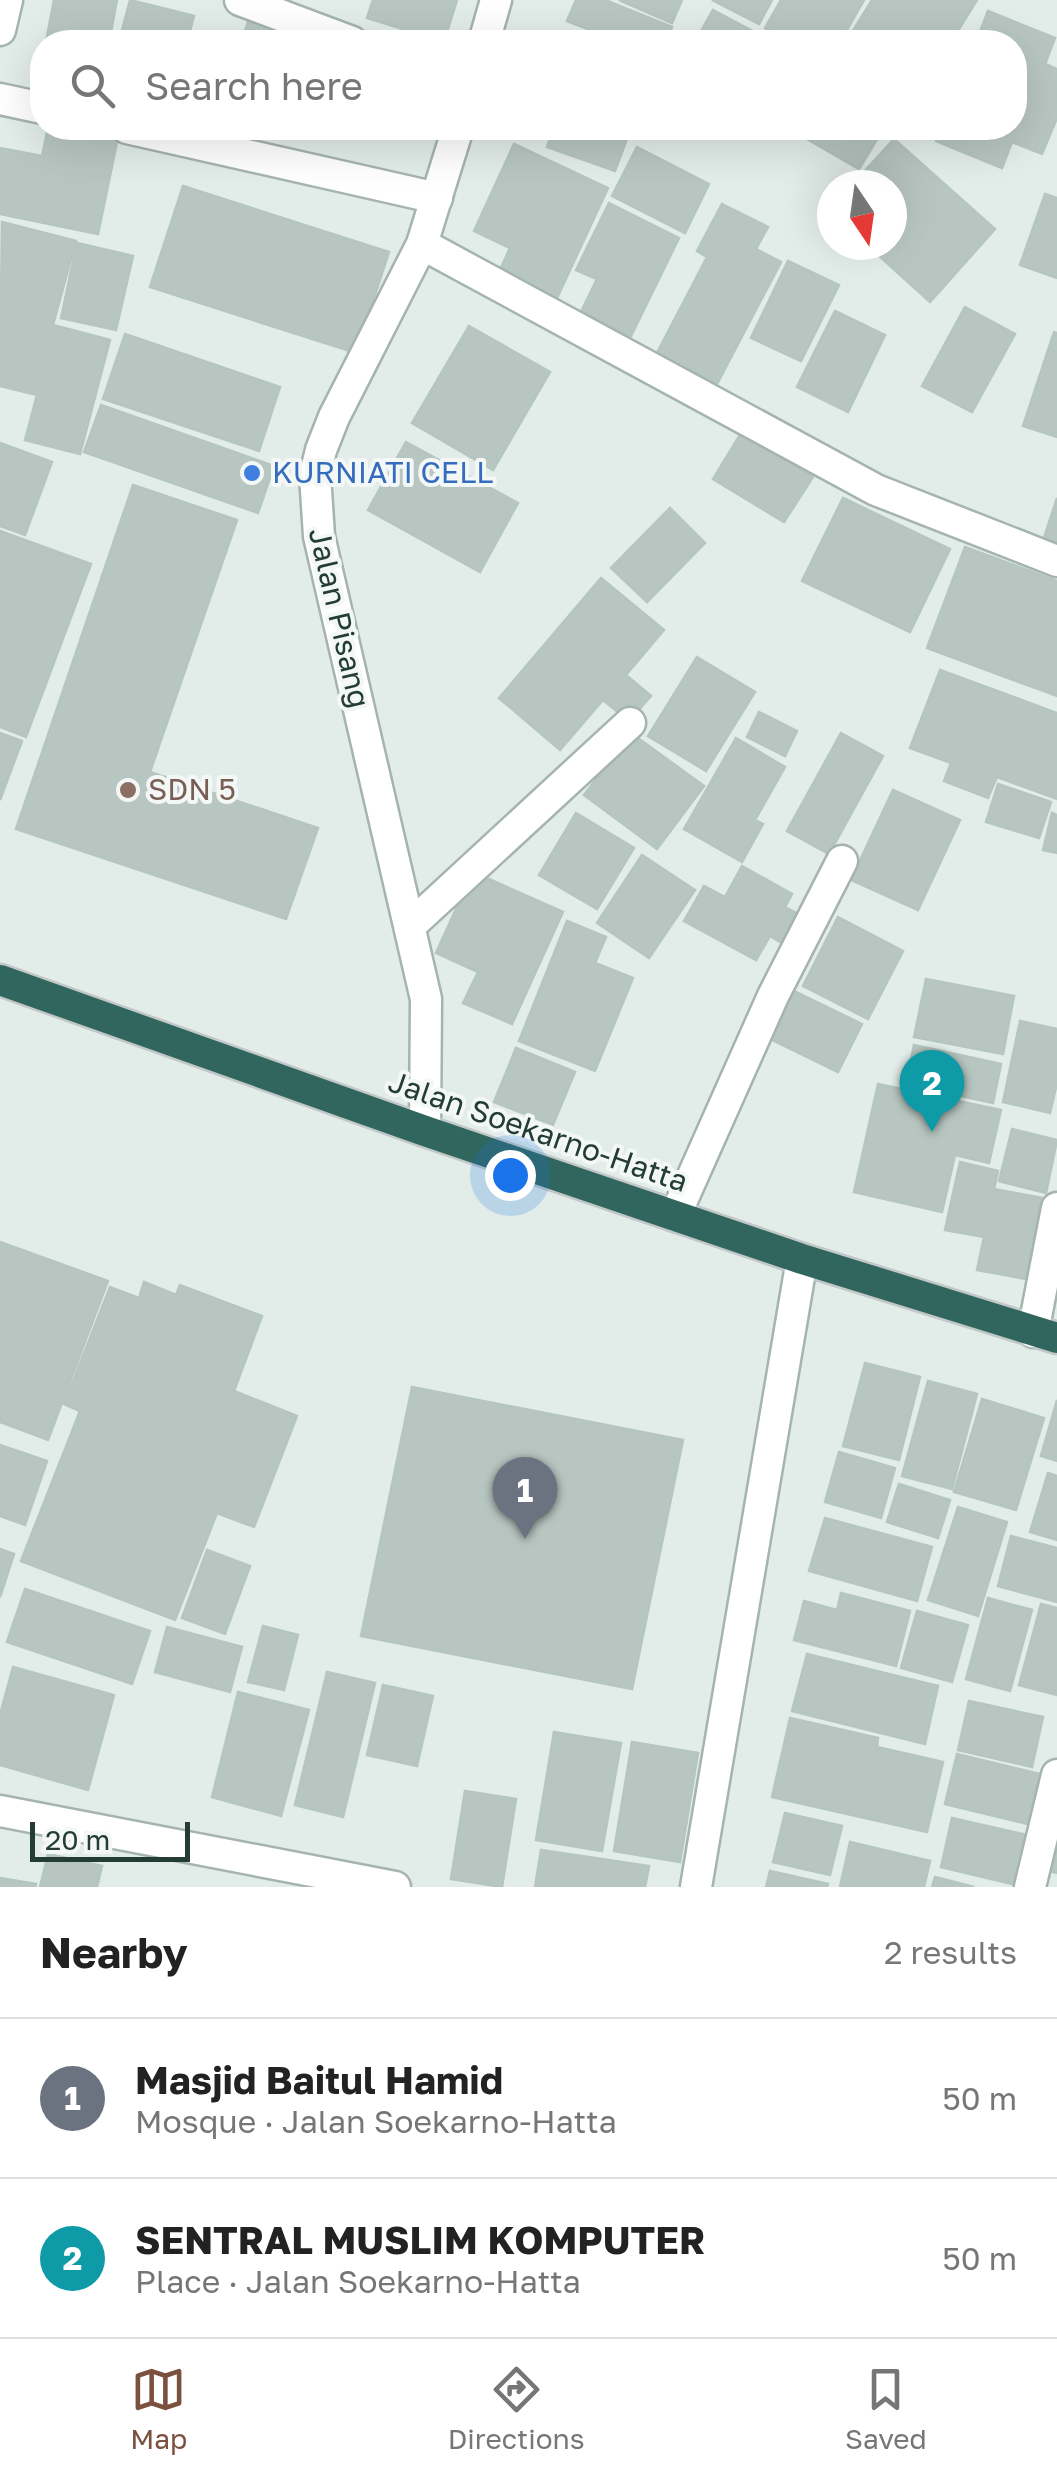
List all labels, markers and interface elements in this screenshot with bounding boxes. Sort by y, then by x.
search box [30,30,1027,140]
icon: search [65,58,120,113]
text: Search here [145,63,363,108]
north arrow [817,170,907,260]
place label: KURNIATI CELL [272,454,493,490]
marker: KURNIATI CELL [241,462,263,484]
street label: Jalan Pisang [302,524,378,711]
place label: SDN 5 [148,771,236,807]
marker: SDN 5 [117,779,139,801]
pin: 2 [900,1050,964,1132]
street label: Jalan Soekarno-Hatta [384,1063,693,1199]
your location [485,1150,536,1201]
pin: 1 [492,1456,558,1539]
scale bar [30,1817,190,1862]
text: 20 m [45,1823,110,1856]
text: Nearby [40,1927,188,1977]
text: 2 results [884,1933,1017,1971]
text: Masjid Baitul Hamid [135,2057,503,2102]
text: 1 [64,2079,81,2117]
text: 50 m [942,2079,1017,2117]
text: Mosque · Jalan Soekarno-Hatta [135,2102,617,2140]
text: SENTRAL MUSLIM KOMPUTER [135,2217,705,2262]
text: 2 [63,2239,82,2277]
text: 50 m [942,2239,1017,2277]
text: Place · Jalan Soekarno-Hatta [135,2262,581,2300]
tab: Map [130,2362,187,2455]
tab: Directions [448,2362,585,2455]
tab: Saved [845,2362,927,2455]

